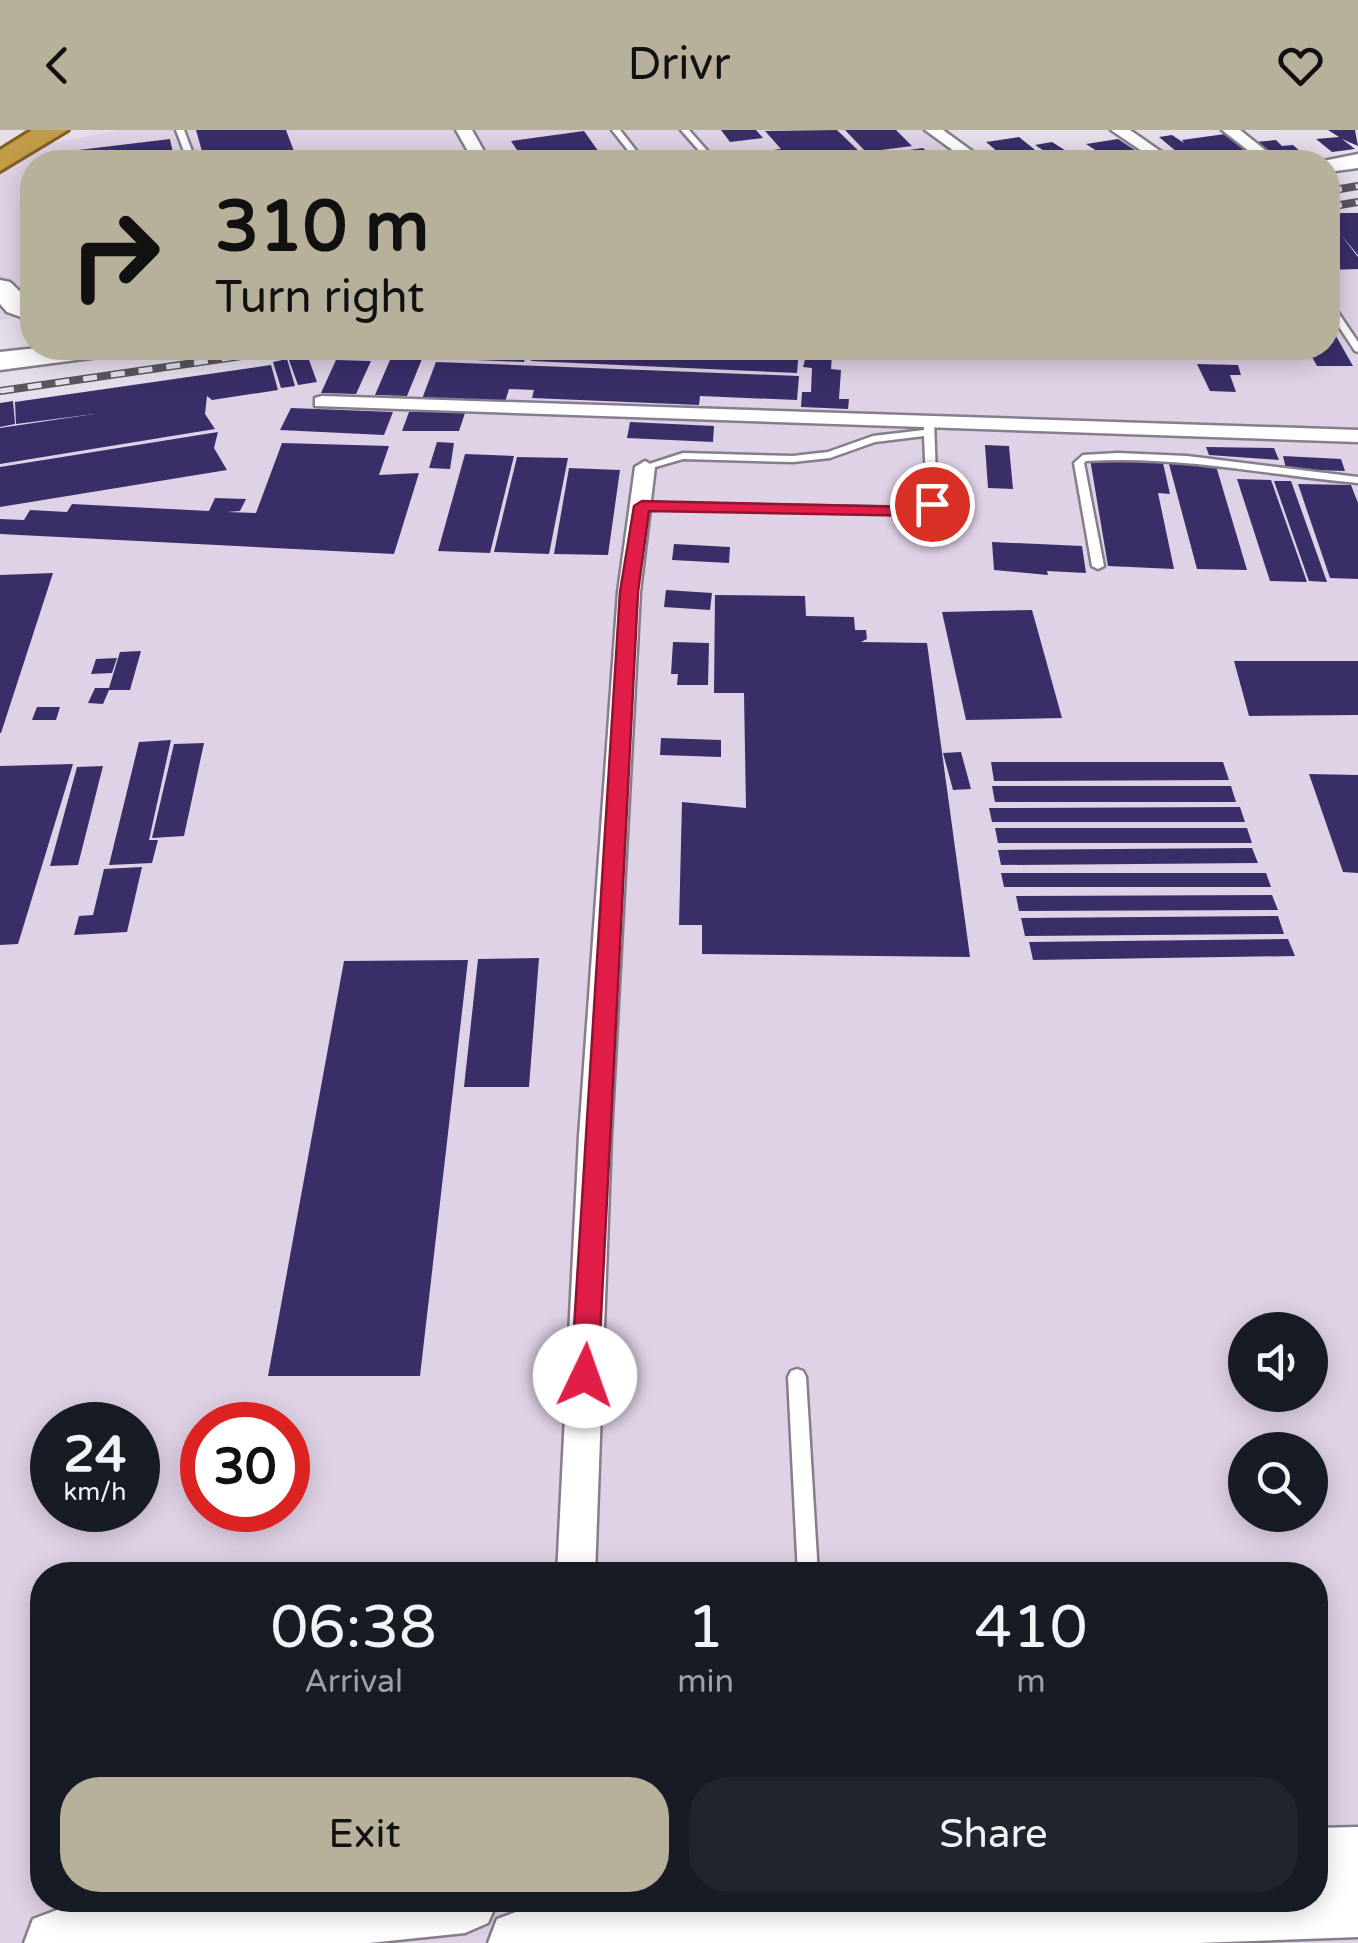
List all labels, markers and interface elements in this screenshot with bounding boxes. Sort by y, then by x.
icon: back [30,38,85,93]
text: Drivr [628,38,730,92]
icon: heart [1273,38,1328,93]
text: 310 m [215,186,429,270]
icon: right [50,190,180,320]
text: Turn right [215,271,424,325]
pin [890,462,975,547]
icon: arrive [905,477,960,532]
map controls [1228,1312,1328,1532]
button: sound [1228,1312,1328,1412]
position arrow [533,1324,637,1428]
speed limit sign: 30 [180,1402,310,1532]
text: 24 [64,1425,126,1485]
button: search [1228,1432,1328,1532]
text: km/h [64,1477,126,1507]
text: 06:38 [270,1592,437,1664]
text: 1 [687,1592,724,1664]
text: 410 [974,1592,1088,1664]
text: Arrival [304,1663,403,1701]
text: min [677,1663,734,1701]
text: m [1016,1663,1046,1701]
button: Exit [60,1777,669,1892]
button: Share [689,1777,1298,1892]

